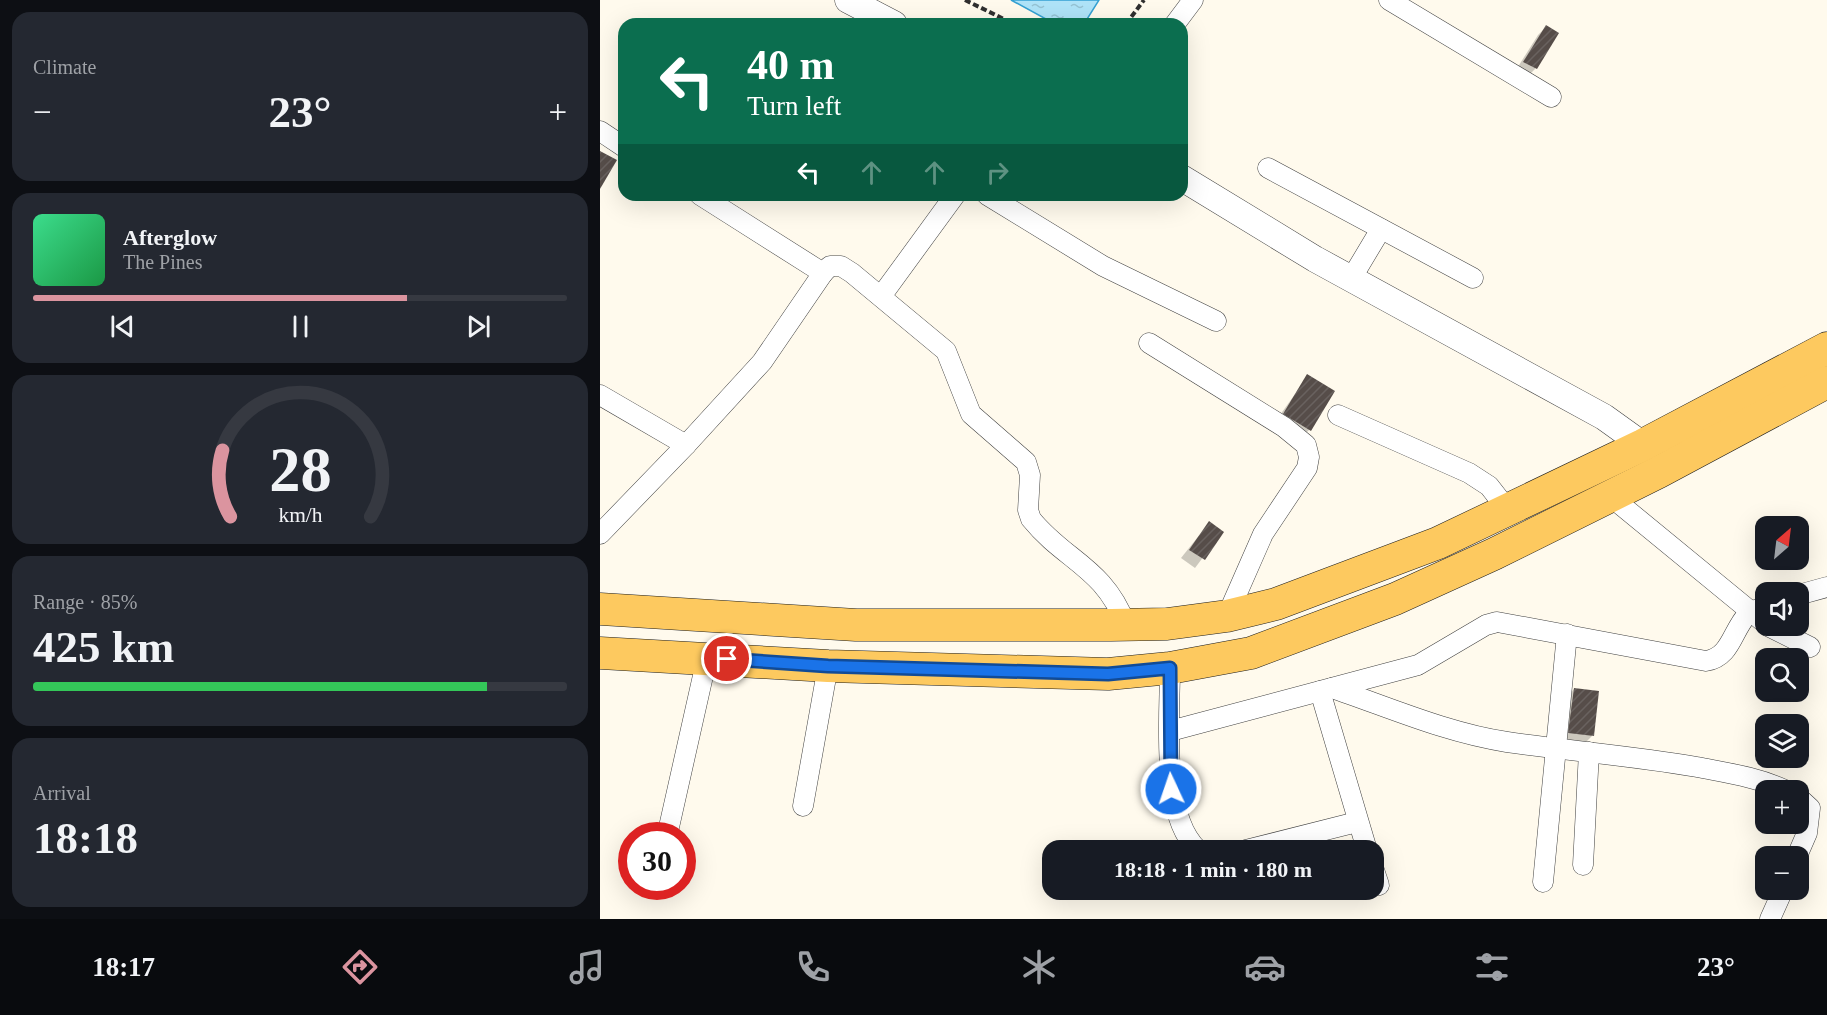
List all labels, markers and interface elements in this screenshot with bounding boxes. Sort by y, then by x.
icon: left [648,42,726,120]
text: 40 m [747,42,835,88]
text: Climate [33,56,96,78]
text: 23° [269,87,332,137]
text: Turn left [747,91,841,121]
text: − [33,94,52,130]
text: + [548,94,567,130]
icon: left [792,156,825,189]
icon: ahead [855,156,888,189]
icon: ahead [918,156,951,189]
icon: right [981,156,1014,189]
text: Afterglow [123,225,217,250]
text: The Pines [123,251,202,273]
icon: previous [106,310,139,343]
icon: pause [284,310,317,343]
icon: next [462,310,495,343]
text: 28 [269,435,331,504]
text: km/h [278,503,322,527]
north arrow [1755,516,1809,570]
map controls [1755,516,1809,900]
button: sound [1755,582,1809,636]
text: Range · 85% [33,591,137,613]
text: 425 km [33,622,174,672]
pin [701,633,752,684]
icon: arrive [710,642,743,675]
button: search [1755,648,1809,702]
button: layers [1755,714,1809,768]
position arrow [1139,757,1203,821]
button: + [1755,780,1809,834]
text: Arrival [33,782,91,804]
text: 18:18 [33,813,138,863]
speed limit sign: 30 [618,822,696,900]
button: − [1755,846,1809,900]
text: 18:18 · 1 min · 180 m [1114,857,1312,882]
icon: directions [339,946,381,988]
icon: music [566,946,608,988]
icon: phone [792,946,834,988]
icon: climate [1018,946,1060,988]
icon: car [1244,946,1286,988]
icon: filters [1471,946,1513,988]
text: 18:17 [92,952,155,982]
text: 23° [1697,952,1735,982]

